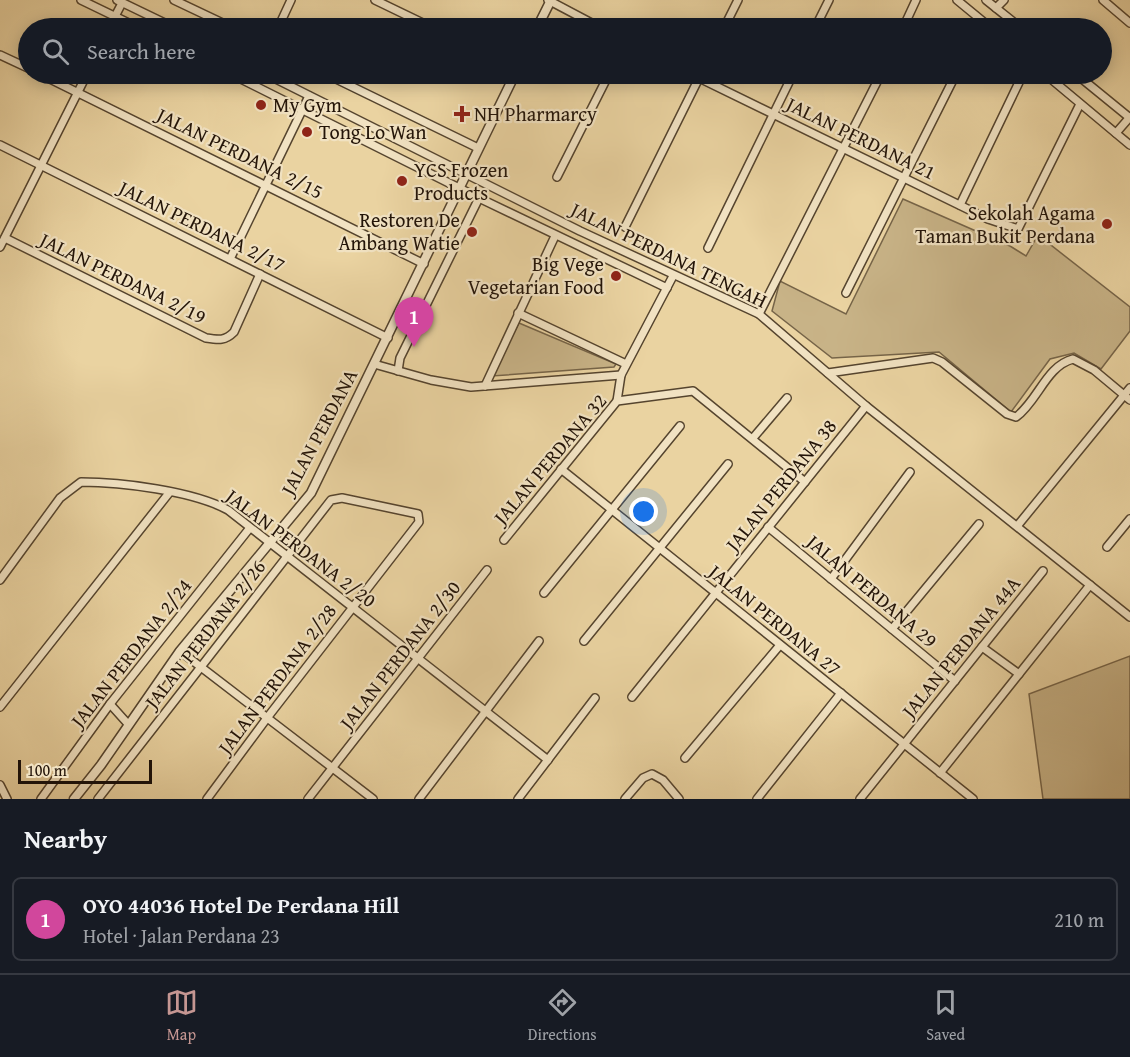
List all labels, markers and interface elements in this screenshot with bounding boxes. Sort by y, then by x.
search box [18,18,1112,84]
icon: search [39,35,72,68]
text: Search here [87,35,196,67]
street label: JALAN PERDANA 21 [779,88,941,186]
place label: My Gym [273,90,343,119]
street label: JALAN PERDANA 2/15 [149,98,328,205]
marker: My Gym [254,98,268,112]
place label: NH Pharmarcy [474,99,597,128]
marker: NH Pharmarcy [455,107,469,121]
place label: Tong Lo Wan [319,117,426,146]
marker: Tong Lo Wan [300,125,314,139]
place label: YCS Frozen Products [414,155,508,207]
street label: JALAN PERDANA 2/17 [111,171,290,278]
marker: YCS Frozen Products [395,174,409,188]
street label: JALAN PERDANA TENGAH [564,193,772,315]
place label: Sekolah Agama Taman Bukit Perdana [915,198,1096,250]
place label: Restoren De Ambang Watie [338,205,460,257]
marker: Sekolah Agama Taman Bukit Perdana [1100,217,1114,231]
street label: JALAN PERDANA 2/19 [32,223,211,330]
marker: Restoren De Ambang Watie [465,225,479,239]
place label: Big Vege Vegetarian Food [468,249,604,301]
marker: Big Vege Vegetarian Food [609,269,623,283]
pin: 1 [394,298,434,347]
street label: JALAN PERDANA [272,364,364,503]
street label: JALAN PERDANA 32 [484,387,613,533]
street label: JALAN PERDANA 38 [716,412,843,559]
street label: JALAN PERDANA 2/20 [218,480,383,614]
your location [629,497,658,526]
street label: JALAN PERDANA 29 [798,525,944,654]
street label: JALAN PERDANA 2/26 [135,553,272,717]
street label: JALAN PERDANA 27 [701,555,848,682]
street label: JALAN PERDANA 44A [892,570,1027,726]
street label: JALAN PERDANA 2/24 [61,572,198,736]
street label: JALAN PERDANA 2/30 [330,574,467,738]
street label: JALAN PERDANA 2/28 [209,597,343,762]
scale bar [18,757,152,784]
text: 100 m [27,758,67,782]
text: Nearby [24,819,107,858]
text: OYO 44036 Hotel De Perdana Hill [83,889,399,921]
text: 1 [40,905,51,934]
text: 210 m [1054,905,1104,934]
text: Hotel · Jalan Perdana 23 [83,921,280,950]
tab: Map [165,986,198,1046]
tab: Directions [528,986,597,1046]
tab: Saved [926,986,965,1046]

